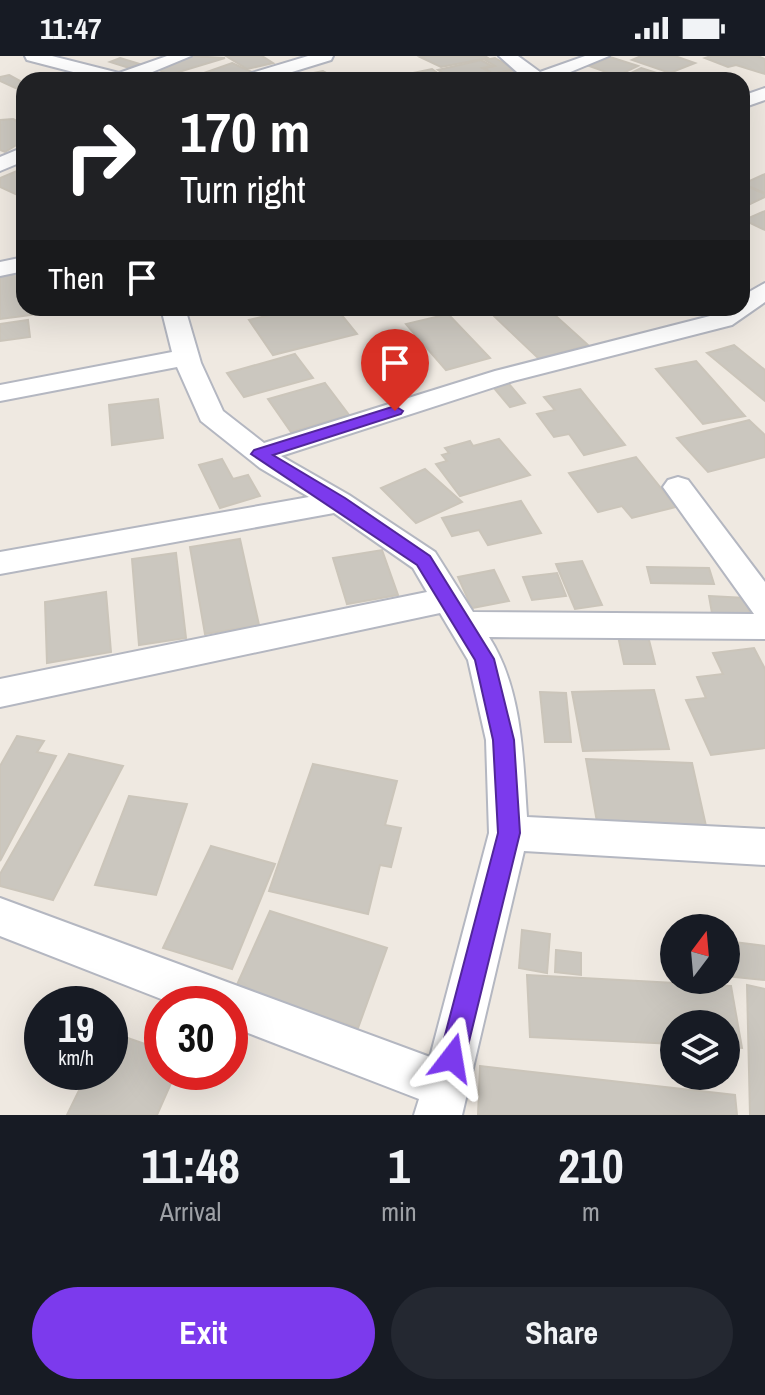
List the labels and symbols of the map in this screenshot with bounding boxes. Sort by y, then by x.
pin [361,329,429,411]
north arrow [660,914,740,994]
speed limit sign: 30 [144,986,248,1090]
position arrow [410,1016,494,1100]

